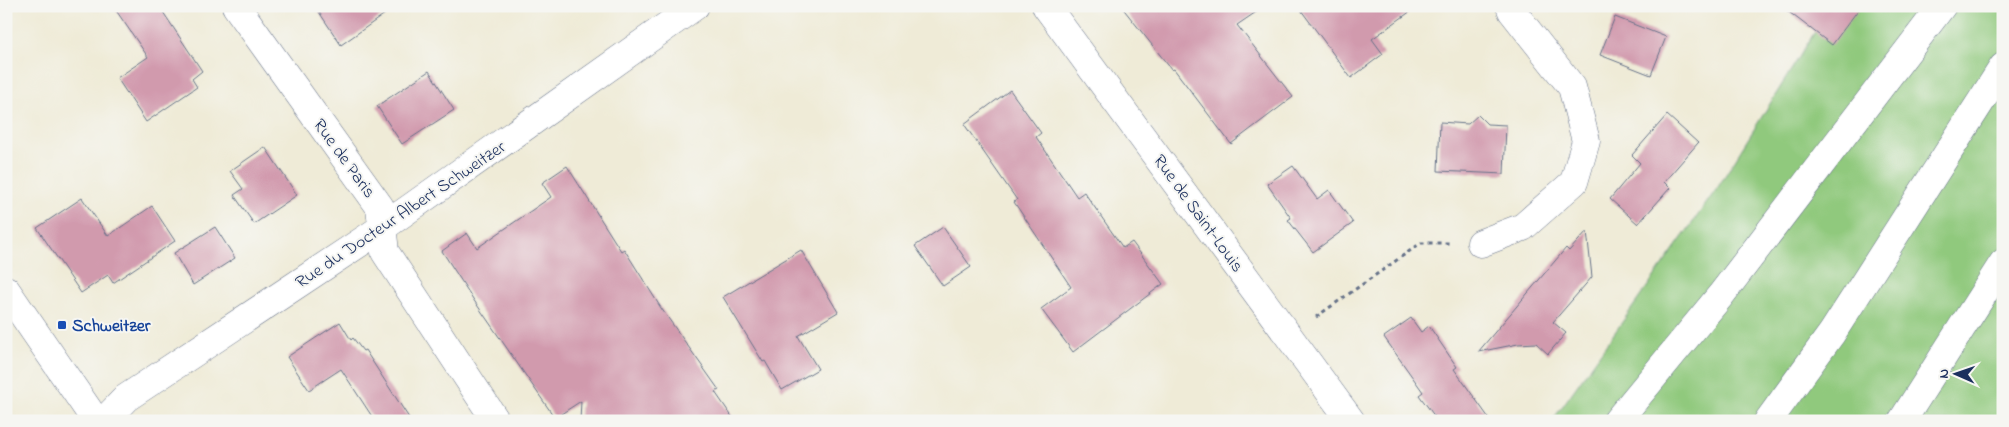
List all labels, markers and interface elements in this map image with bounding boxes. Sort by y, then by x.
street label: Rue de Paris [306,114,381,204]
street label: Rue du Docteur Albert Schweitzer [291,135,512,296]
street label: Rue de Saint-Louis [1146,150,1249,279]
place label: Schweitzer [72,314,151,340]
marker: Schweitzer [56,319,68,331]
north arrow [1932,350,1982,400]
text: N [1934,369,1955,379]

